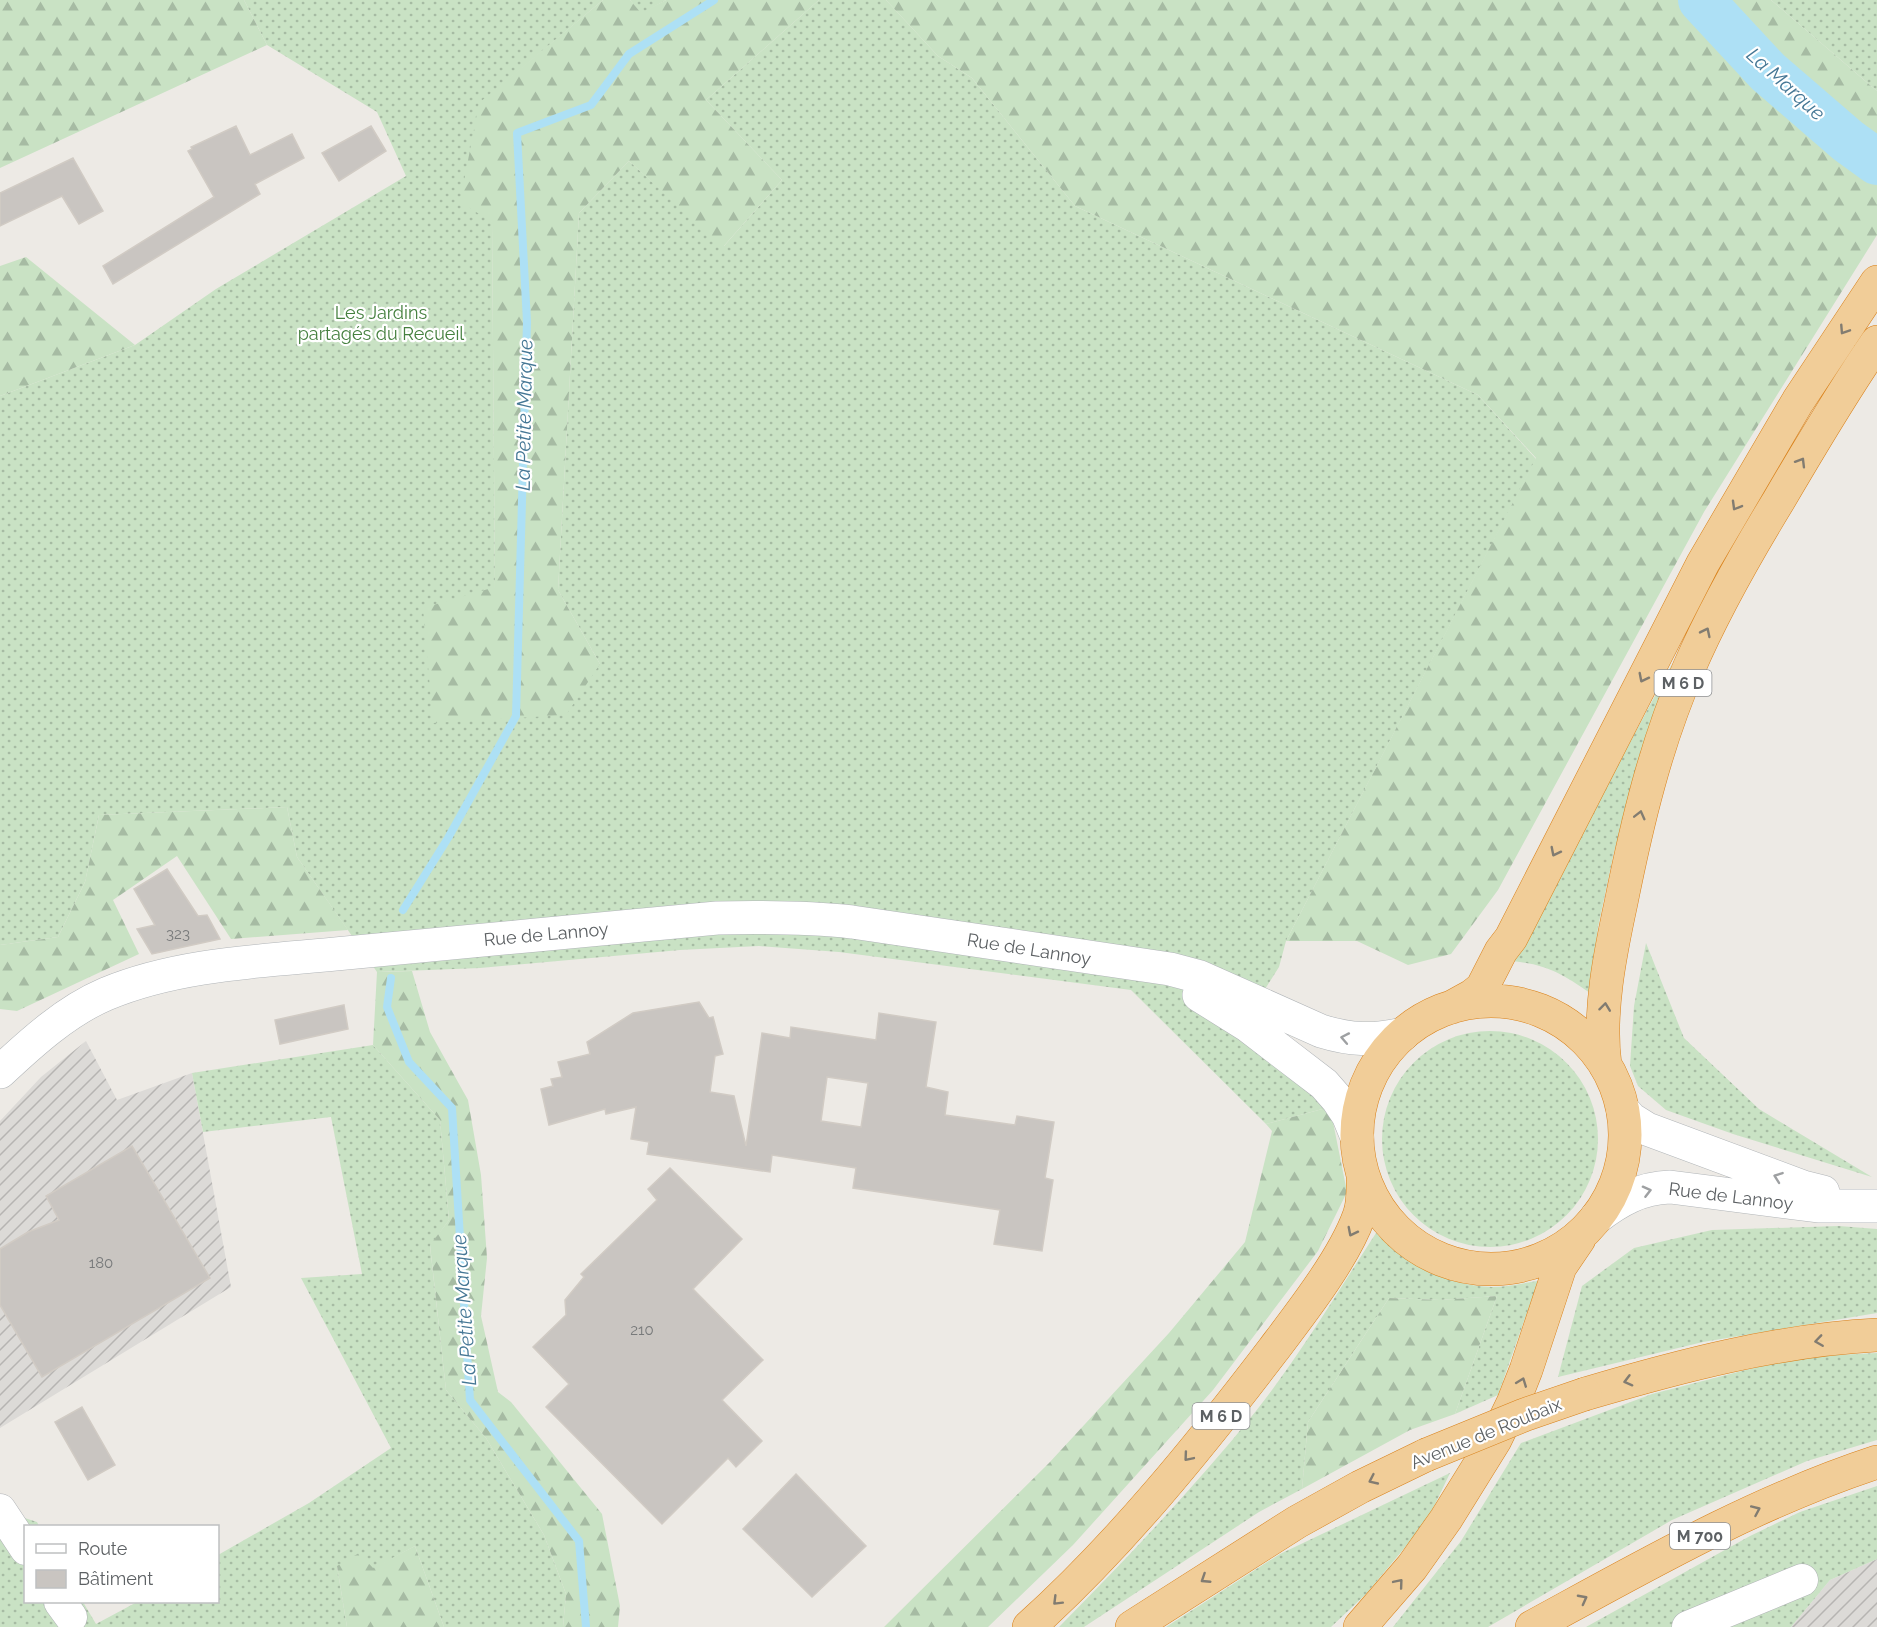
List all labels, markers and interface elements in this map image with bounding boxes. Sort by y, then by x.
water label: La Marque [1742,43,1830,125]
park label: Les Jardins partagés du Recueil [298,302,464,344]
one-way arrow [1841,324,1852,335]
water label: La Petite Marque [511,339,537,491]
one-way arrow [1794,458,1805,468]
one-way arrow [1732,500,1743,511]
one-way arrow [1699,628,1710,638]
road number: M 6 D [1654,670,1712,696]
one-way arrow [1639,671,1650,682]
one-way arrow [1633,810,1646,820]
one-way arrow [1551,846,1562,856]
street label: Rue de Lannoy [483,918,610,950]
house number: 323 [166,925,190,943]
street label: Rue de Lannoy [966,929,1093,969]
one-way arrow [1598,1002,1611,1011]
one-way arrow [1340,1032,1350,1045]
one-way arrow [1773,1172,1784,1185]
street label: Rue de Lannoy [1668,1178,1795,1214]
one-way arrow [1642,1185,1652,1198]
one-way arrow [1348,1225,1359,1236]
water label: La Petite Marque [447,1233,481,1387]
house number: 180 [89,1254,113,1272]
house number: 210 [630,1321,654,1339]
one-way arrow [1814,1334,1823,1346]
one-way arrow [1623,1374,1633,1387]
one-way arrow [1515,1377,1527,1388]
street label: Avenue de Roubaix [1407,1393,1565,1473]
road number: M 6 D [1192,1403,1250,1429]
one-way arrow [1184,1450,1195,1461]
one-way arrow [1369,1473,1380,1485]
one-way arrow [1750,1505,1761,1517]
road number: M 700 [1670,1523,1730,1549]
legend [24,1525,219,1603]
text: Route [78,1538,128,1559]
text: Bâtiment [78,1568,153,1589]
one-way arrow [1201,1572,1212,1583]
one-way arrow [1391,1579,1402,1590]
one-way arrow [1053,1593,1064,1604]
one-way arrow [1577,1595,1587,1606]

